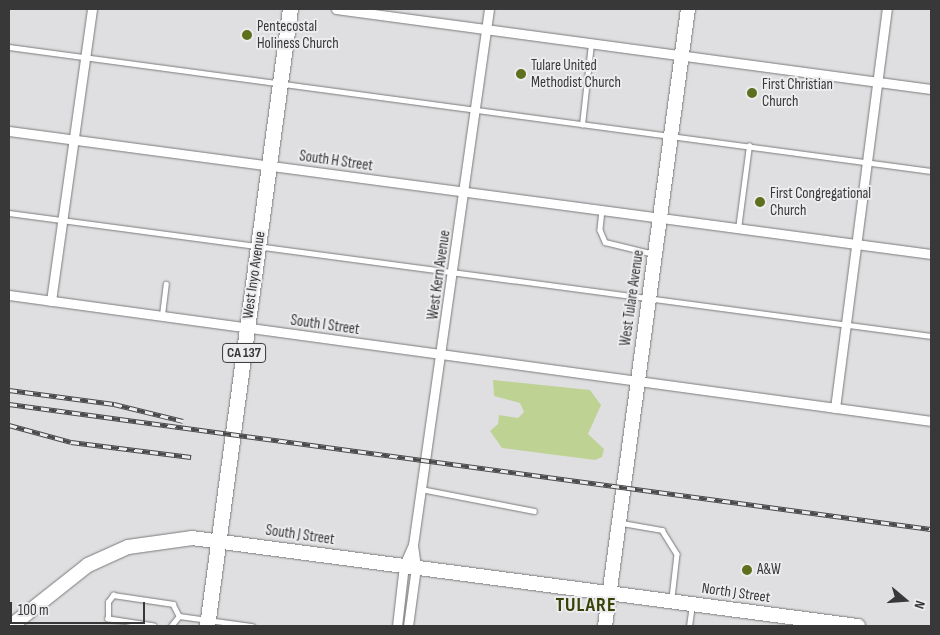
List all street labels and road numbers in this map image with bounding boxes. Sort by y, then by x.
street label: South H Street [298,147,374,175]
street label: West Kern Avenue [424,229,454,321]
street label: West Inyo Avenue [239,230,269,320]
street label: West Tulare Avenue [616,249,648,347]
street label: South I Street [289,311,361,339]
road number: CA 137 [222,342,266,364]
street label: South J Street [264,521,336,549]
street label: North J Street [701,579,771,607]

